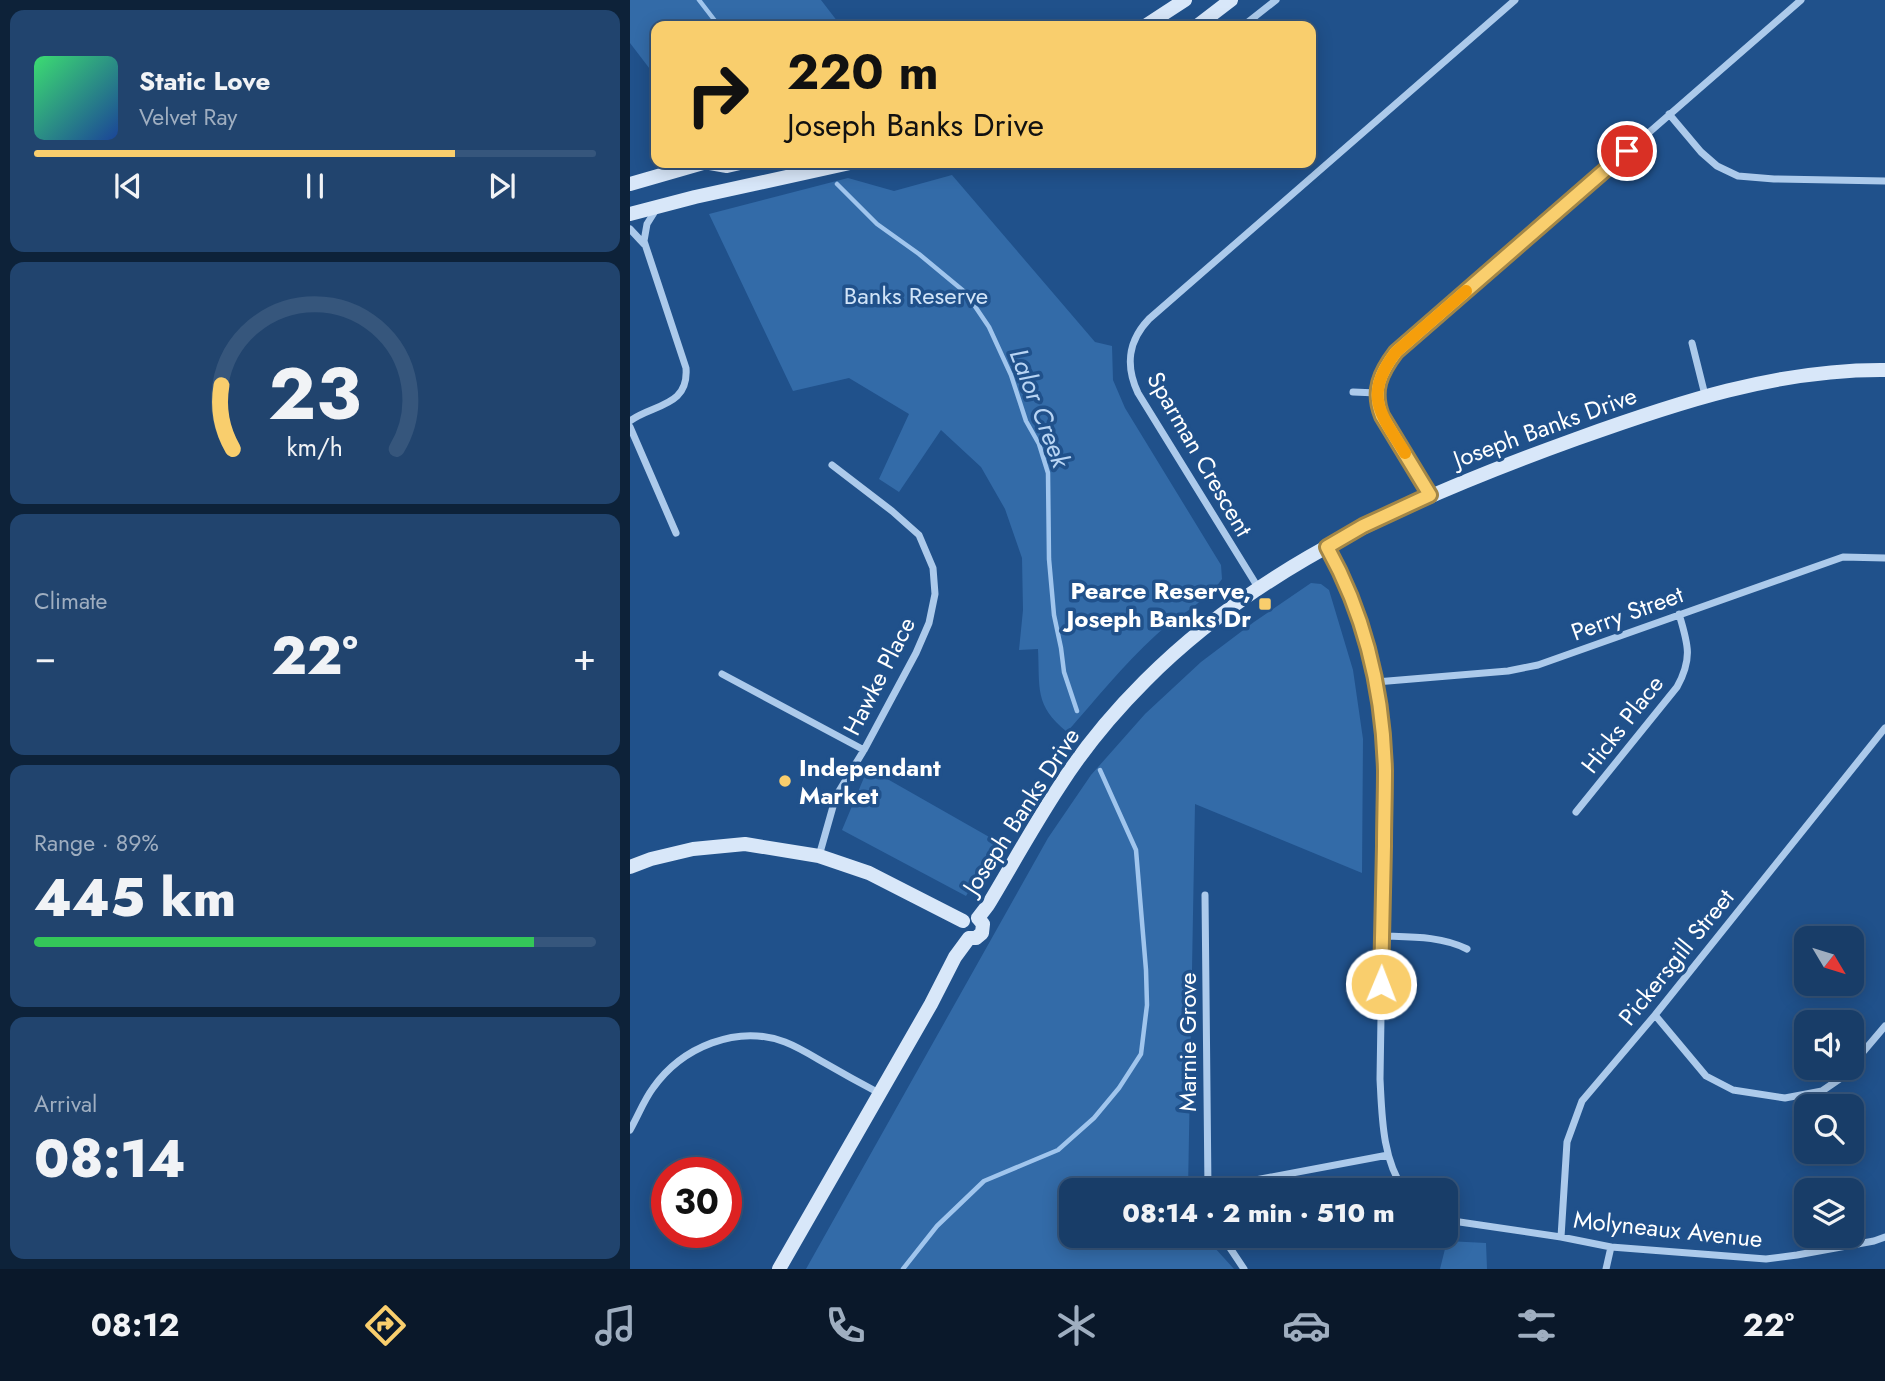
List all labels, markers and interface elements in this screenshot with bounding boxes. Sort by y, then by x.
text: 220 m [787,37,939,107]
icon: right [672,49,763,140]
text: Static Love [139,62,271,100]
text: Velvet Ray [139,100,237,134]
text: Joseph Banks Drive [787,102,1044,148]
pin [1597,121,1657,181]
icon: arrive [1608,132,1646,170]
icon: previous [109,167,147,205]
icon: pause [296,167,334,205]
icon: next [483,167,521,205]
park label: Banks Reserve [844,278,988,313]
text: 23 [269,341,361,446]
water label: Lalor Creek [1000,343,1081,475]
street label: Sparman Crescent [1139,365,1262,543]
street label: Joseph Banks Drive [1446,378,1642,477]
text: km/h [287,428,343,464]
place label: Pearce Reserve, Joseph Banks Dr [1062,573,1251,636]
street label: Perry Street [1566,576,1688,649]
text: Climate [34,584,107,618]
marker: Pearce Reserve, Joseph Banks Dr [1257,596,1273,612]
street label: Hawke Place [834,611,924,741]
text: 22° [271,618,358,694]
text: − [34,629,56,684]
text: + [573,629,596,684]
street label: Hicks Place [1572,667,1672,781]
street label: Joseph Banks Drive [952,721,1088,904]
place label: Independant Market [799,750,941,813]
marker: Independant Market [777,773,793,789]
text: Range · 89% [34,826,159,860]
text: 445 km [34,860,236,936]
street label: Pickersgill Street [1610,881,1742,1033]
north arrow [1794,926,1864,996]
map controls [1794,926,1864,1248]
position arrow [1344,947,1418,1021]
street label: Marnie Grove [1170,972,1205,1112]
button: sound [1794,1010,1864,1080]
text: Arrival [34,1087,97,1121]
button: search [1794,1094,1864,1164]
text: 08:14 [34,1121,186,1197]
speed limit sign: 30 [651,1157,742,1248]
button: layers [1794,1178,1864,1248]
text: 08:14 · 2 min · 510 m [1122,1194,1395,1232]
street label: Molyneaux Avenue [1572,1202,1764,1256]
icon: directions [361,1301,410,1350]
icon: music [591,1301,640,1350]
icon: phone [821,1301,870,1350]
icon: climate [1052,1301,1101,1350]
icon: car [1282,1301,1331,1350]
icon: filters [1512,1301,1561,1350]
text: 08:12 [91,1302,180,1348]
text: 22° [1743,1302,1794,1348]

